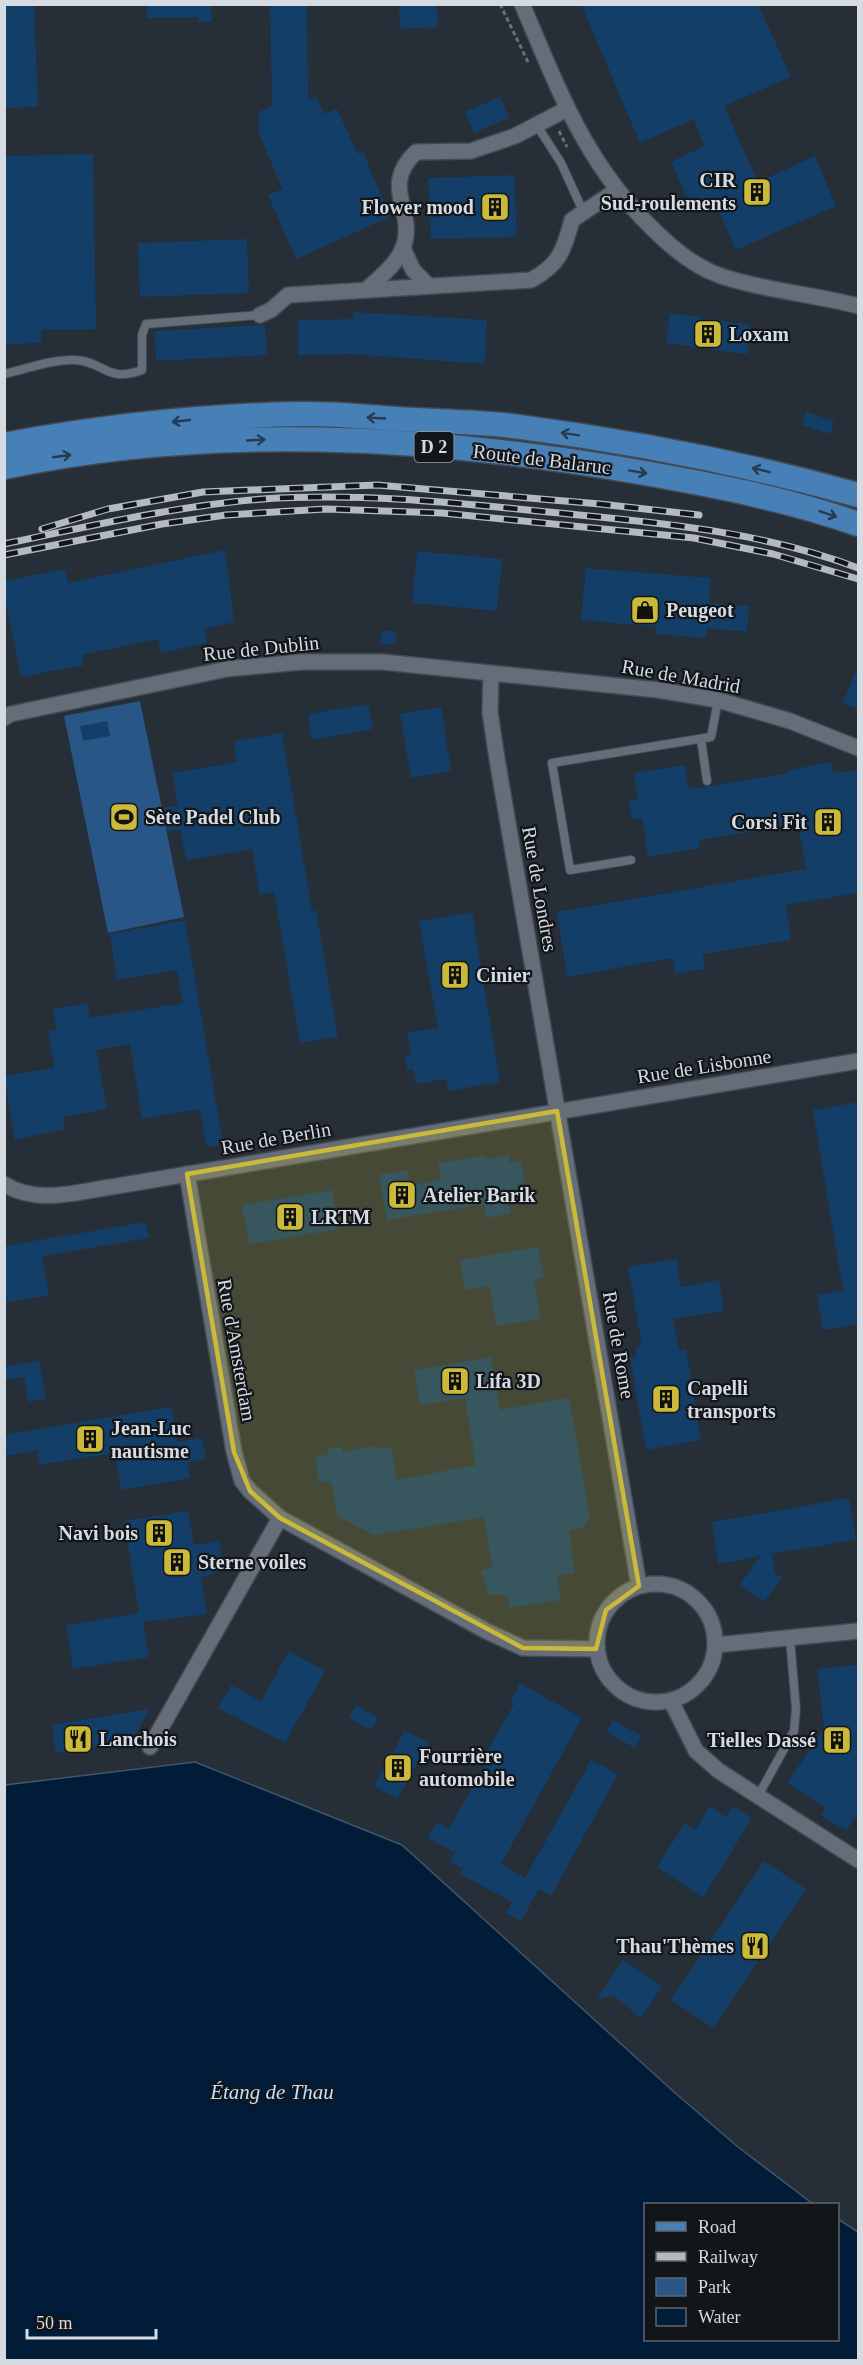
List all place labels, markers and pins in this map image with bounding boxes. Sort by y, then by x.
place label: CIR Sud-roulements [601,169,737,214]
building icon: CIR Sud-roulements [741,176,773,208]
building icon: Flower mood [479,191,511,223]
place label: Flower mood [362,196,474,218]
building icon: Loxam [692,318,724,350]
place label: Loxam [729,323,789,345]
shop icon: Peugeot [629,594,661,626]
place label: Peugeot [666,599,734,622]
sports icon: Sète Padel Club [108,801,140,833]
place label: Sète Padel Club [145,806,281,828]
building icon: Corsi Fit [812,806,844,838]
place label: Corsi Fit [731,811,807,833]
building icon: Cinier [439,959,471,991]
place label: Cinier [476,964,531,986]
building icon: Atelier Barik [386,1179,418,1211]
place label: Atelier Barik [423,1184,536,1206]
building icon: LRTM [274,1201,306,1233]
place label: LRTM [311,1206,370,1228]
building icon: Lifa 3D [439,1365,471,1397]
place label: Lifa 3D [476,1370,541,1392]
place label: Capelli transports [687,1377,776,1423]
building icon: Capelli transports [650,1383,682,1415]
place label: Jean-Luc nautisme [111,1417,191,1462]
building icon: Jean-Luc nautisme [74,1423,106,1455]
building icon: Navi bois [143,1517,175,1549]
place label: Navi bois [59,1522,138,1544]
building icon: Sterne voiles [161,1546,193,1578]
place label: Sterne voiles [198,1551,307,1573]
restaurant icon: Lanchois [62,1723,94,1755]
building icon: Tielles Dassé [821,1724,853,1756]
place label: Lanchois [99,1728,177,1750]
place label: Tielles Dassé [707,1729,816,1751]
place label: Fourrière automobile [419,1745,515,1790]
building icon: Fourrière automobile [382,1752,414,1784]
restaurant icon: Thau'Thèmes [739,1930,771,1962]
place label: Thau'Thèmes [616,1935,734,1957]

